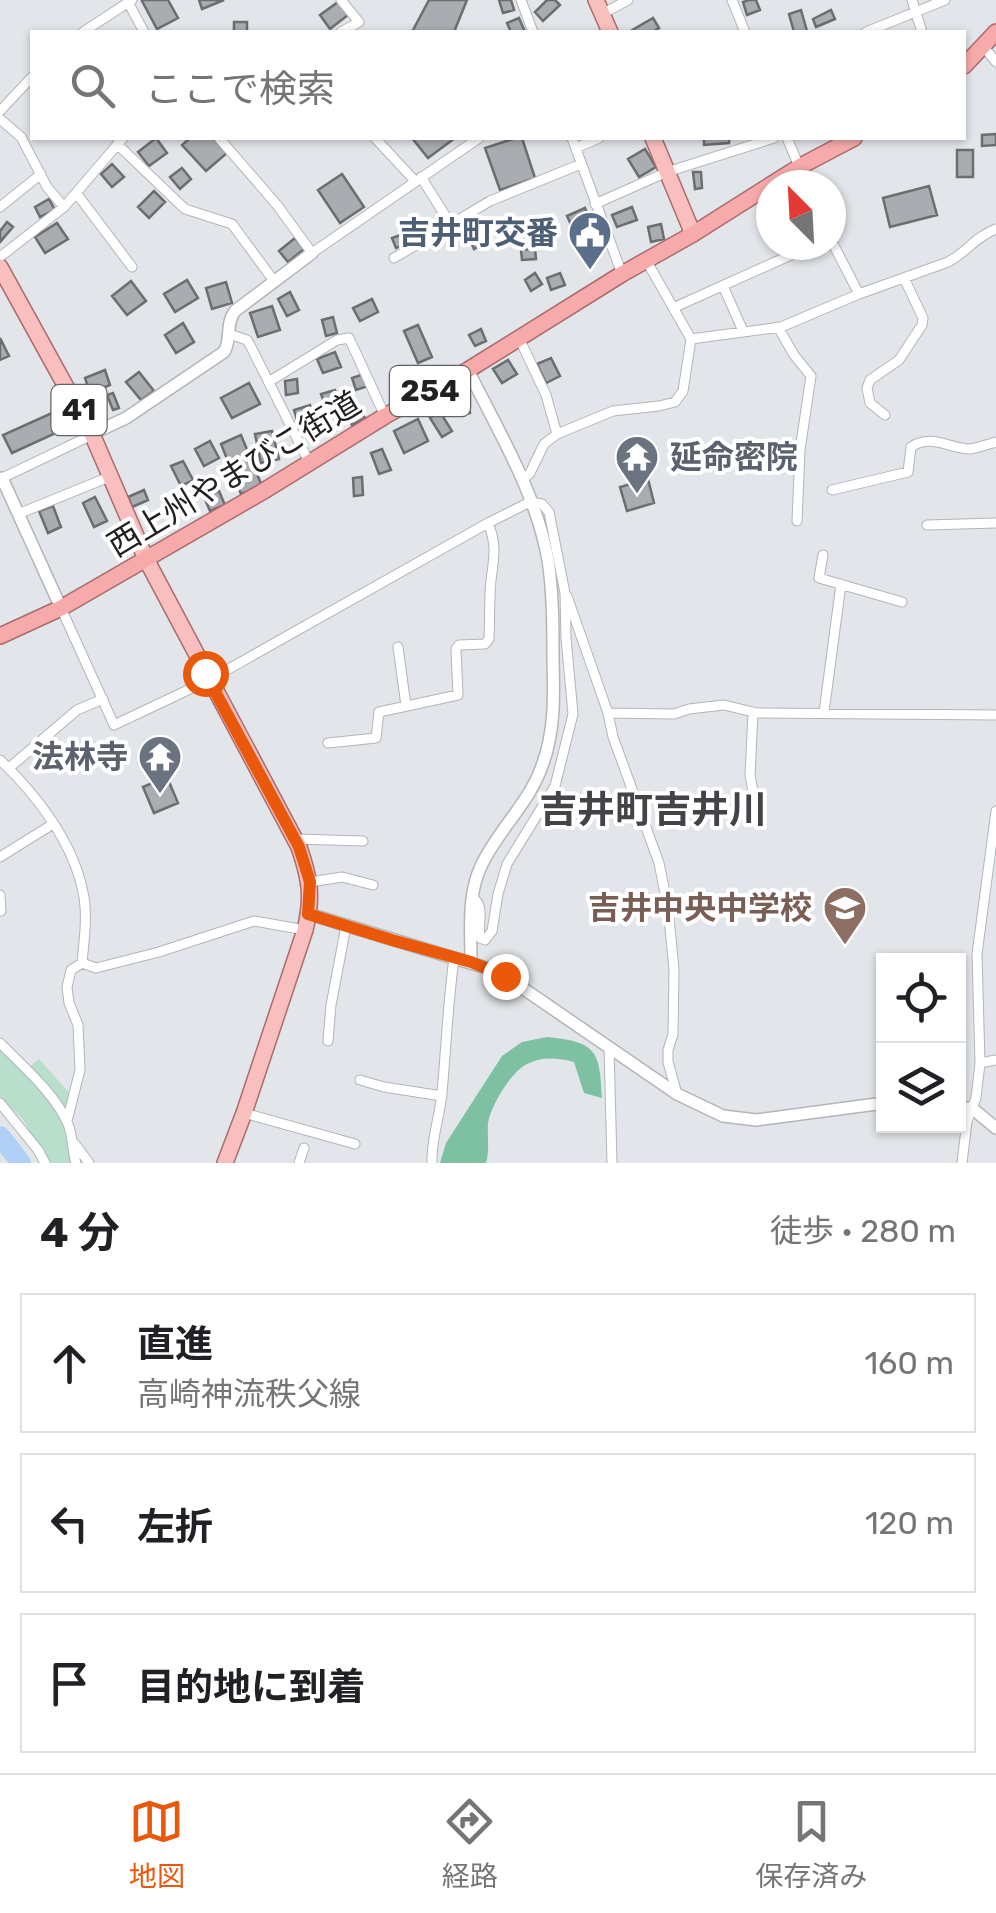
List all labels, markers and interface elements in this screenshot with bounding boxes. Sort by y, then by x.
search box [30,30,966,140]
icon: search [65,58,120,113]
text: ここで検索 [145,66,335,112]
north arrow [756,170,846,260]
public building icon: 吉井町交番 [567,210,613,271]
place label: 吉井町交番 [398,214,558,252]
road number: 254 [390,366,470,416]
street label: 西上州やまびこ街道 [101,384,367,564]
road number: 41 [52,385,106,435]
temple icon: 延命密院 [614,434,660,495]
place label: 延命密院 [670,438,798,476]
route start [183,651,229,697]
temple icon: 法林寺 [137,734,183,795]
place label: 法林寺 [32,738,128,776]
district label: 吉井町吉井川 [539,787,767,833]
school or university icon: 吉井中央中学校 [822,885,868,946]
place label: 吉井中央中学校 [588,889,812,927]
map controls [876,953,966,1133]
button: locate [876,953,966,1043]
route end [483,954,529,1000]
button: layers [876,1043,966,1133]
text: 4 分 [40,1208,120,1258]
text: 徒歩 · 280 m [770,1212,956,1250]
text: 直進 [137,1321,213,1367]
icon: ahead [42,1336,97,1391]
text: 160 m [864,1344,954,1382]
text: 高崎神流秩父線 [137,1375,361,1413]
icon: left [42,1496,97,1551]
text: 左折 [137,1504,213,1550]
text: 120 m [865,1504,954,1542]
icon: arrive [42,1656,97,1711]
text: 目的地に到着 [137,1664,365,1710]
tab: 地図 [129,1794,185,1894]
tab: 経路 [442,1794,498,1894]
tab: 保存済み [755,1794,867,1894]

